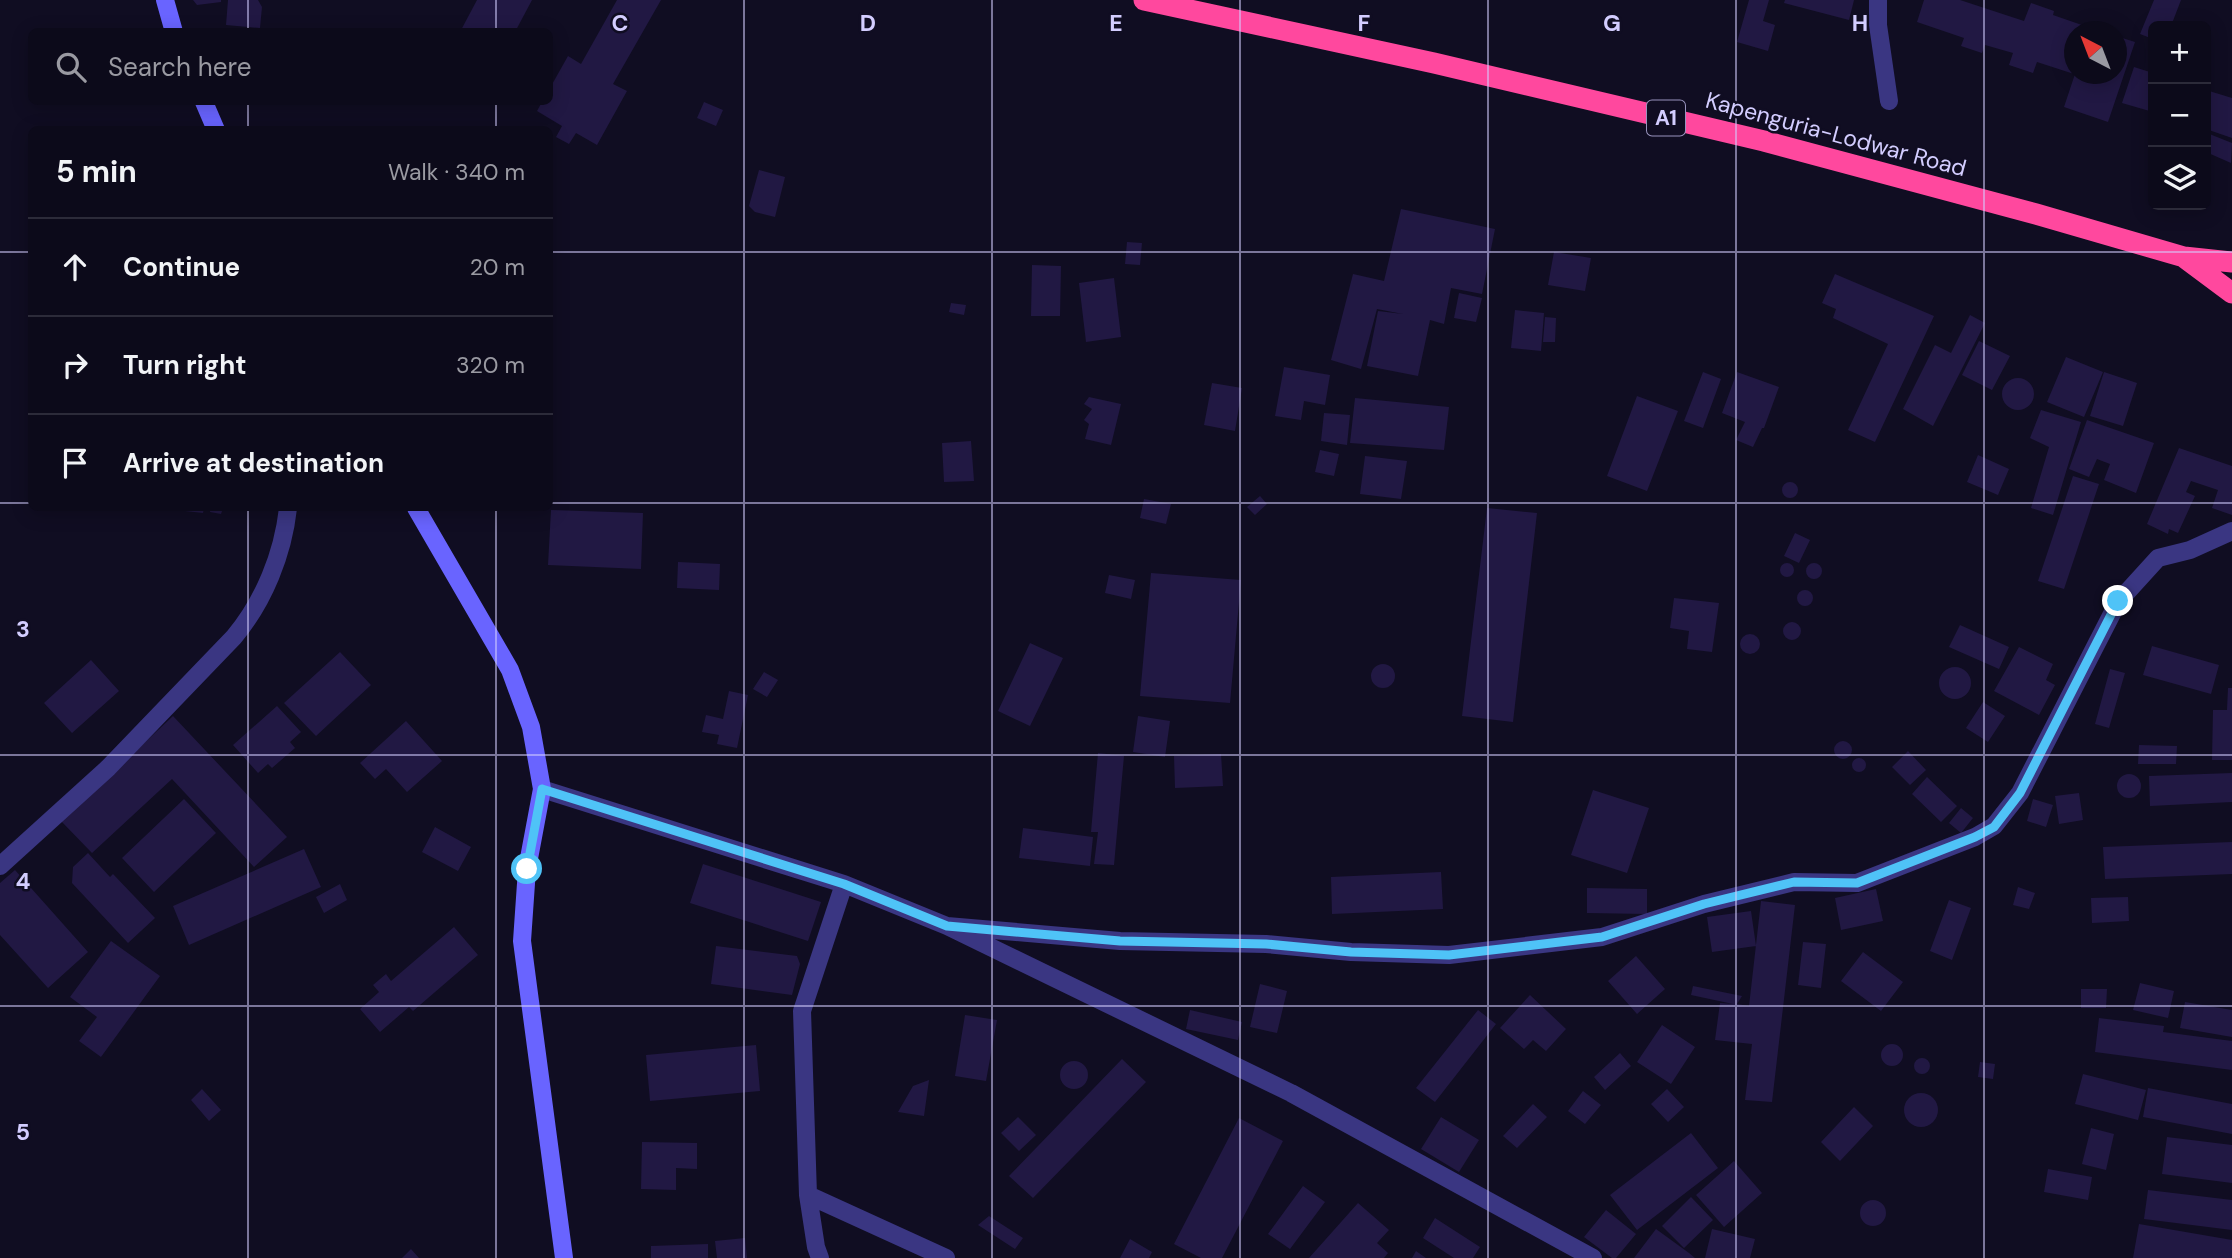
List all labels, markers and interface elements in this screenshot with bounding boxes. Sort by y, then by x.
text: C [612,8,628,38]
text: D [860,8,876,38]
text: E [1109,8,1123,38]
text: F [1358,8,1371,38]
text: G [1603,8,1621,38]
text: H [1852,8,1868,38]
north arrow [2064,21,2127,84]
map controls [2148,21,2211,210]
button: + [2148,21,2211,84]
search box [28,28,553,105]
icon: search [52,48,90,86]
text: Search here [108,50,251,84]
button: − [2148,84,2211,147]
street label: Kapenguria-Lodwar Road [1702,85,1970,183]
road number: A1 [1647,100,1685,136]
button: layers [2148,147,2211,210]
text: 5 min [56,152,137,191]
text: Walk · 340 m [388,157,525,187]
icon: ahead [56,248,94,286]
text: Continue [123,250,240,284]
text: 20 m [470,252,525,282]
icon: right [56,346,94,384]
text: Turn right [123,348,247,382]
text: 320 m [456,350,525,380]
icon: arrive [56,444,94,482]
text: Arrive at destination [123,446,384,480]
route end [2102,585,2133,616]
text: 3 [16,614,30,644]
route start [511,853,542,884]
text: 4 [16,866,31,896]
text: 5 [16,1117,30,1147]

